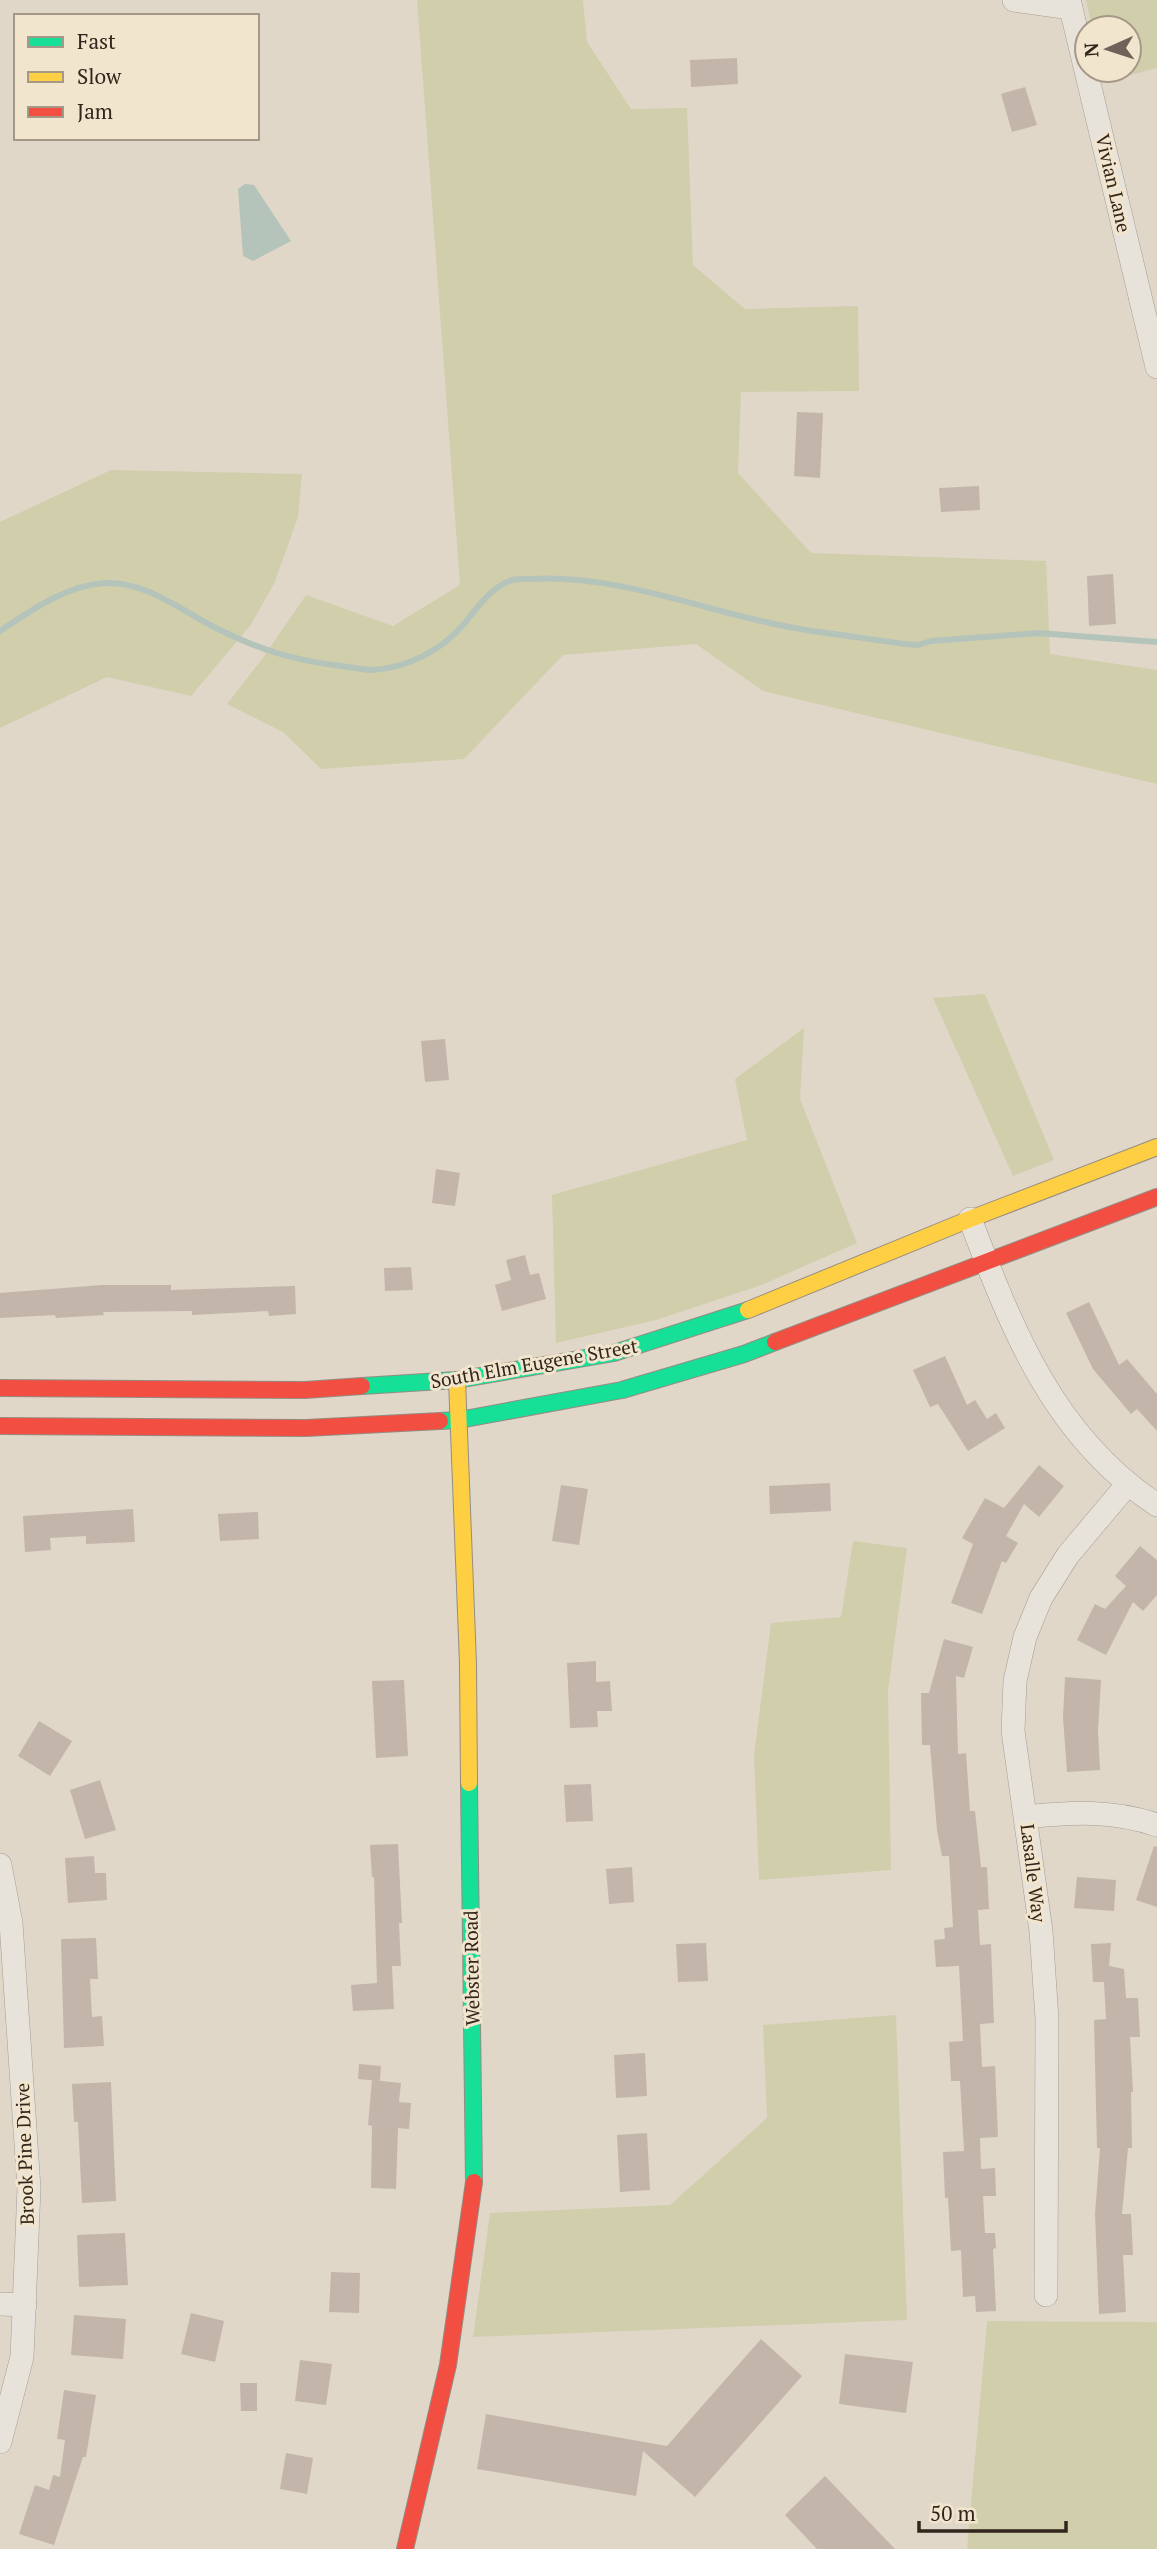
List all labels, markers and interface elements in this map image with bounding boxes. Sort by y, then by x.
legend [14,14,259,140]
north arrow [1073,14,1143,84]
text: Fast [77,27,116,55]
text: N [1078,41,1103,58]
text: Slow [77,62,122,90]
text: Jam [77,97,113,125]
street label: Vivian Lane [1091,131,1137,235]
street label: South Elm Eugene Street [428,1332,640,1394]
street label: Lasalle Way [1016,1822,1052,1924]
street label: Webster Road [457,1910,485,2026]
street label: Brook Pine Drive [9,2082,39,2226]
scale bar [919,2490,1066,2534]
text: 50 m [930,2499,976,2527]

